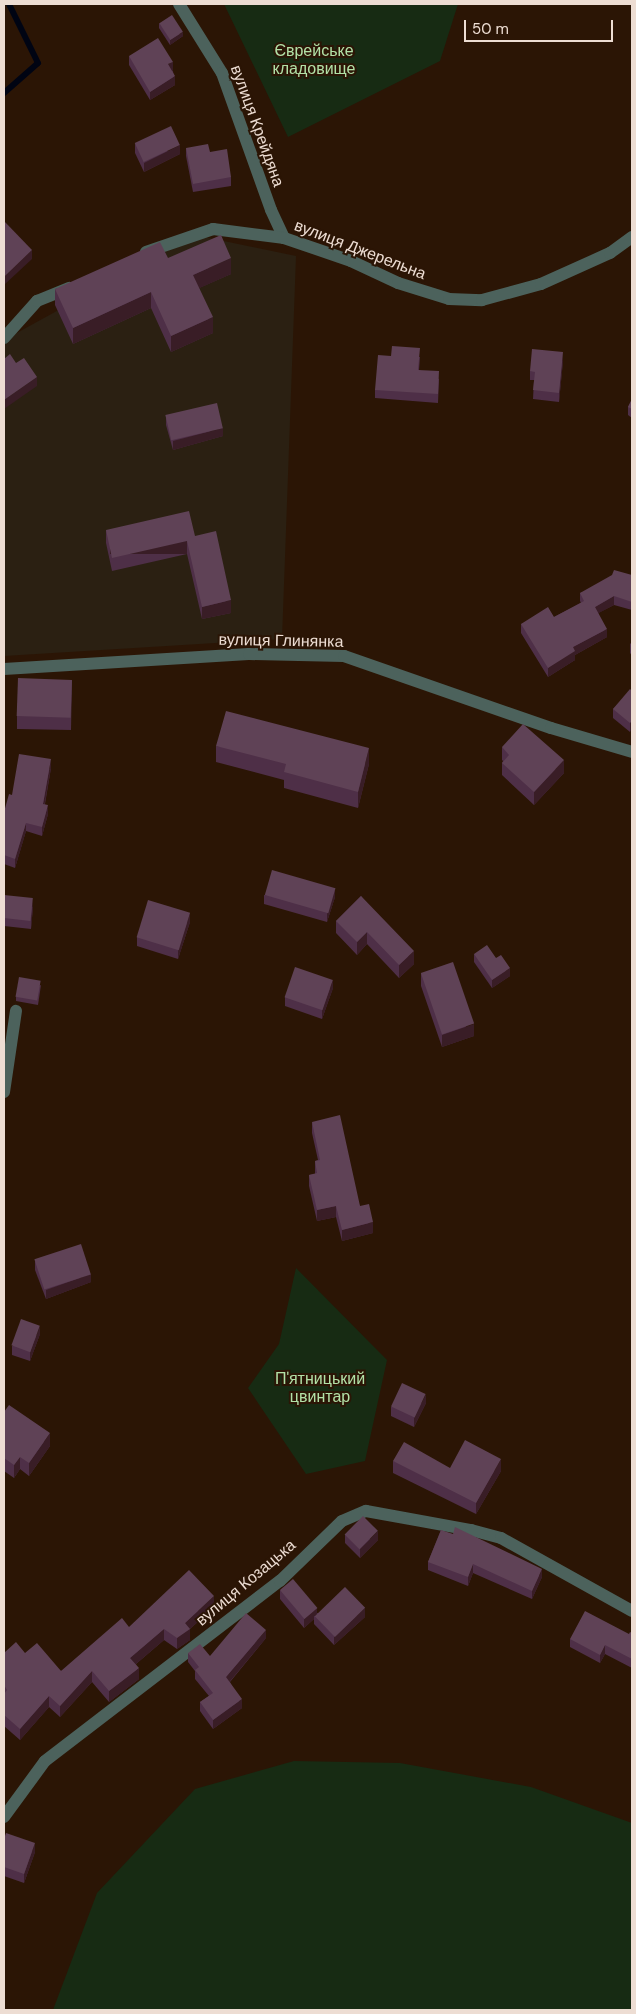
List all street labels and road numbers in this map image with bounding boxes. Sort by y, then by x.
street label: вулиця Крейдяна [226,63,288,189]
street label: вулиця Джерельна [292,216,428,284]
street label: вулиця Глинянка [218,630,344,652]
street label: вулиця Козацька [192,1536,300,1630]

